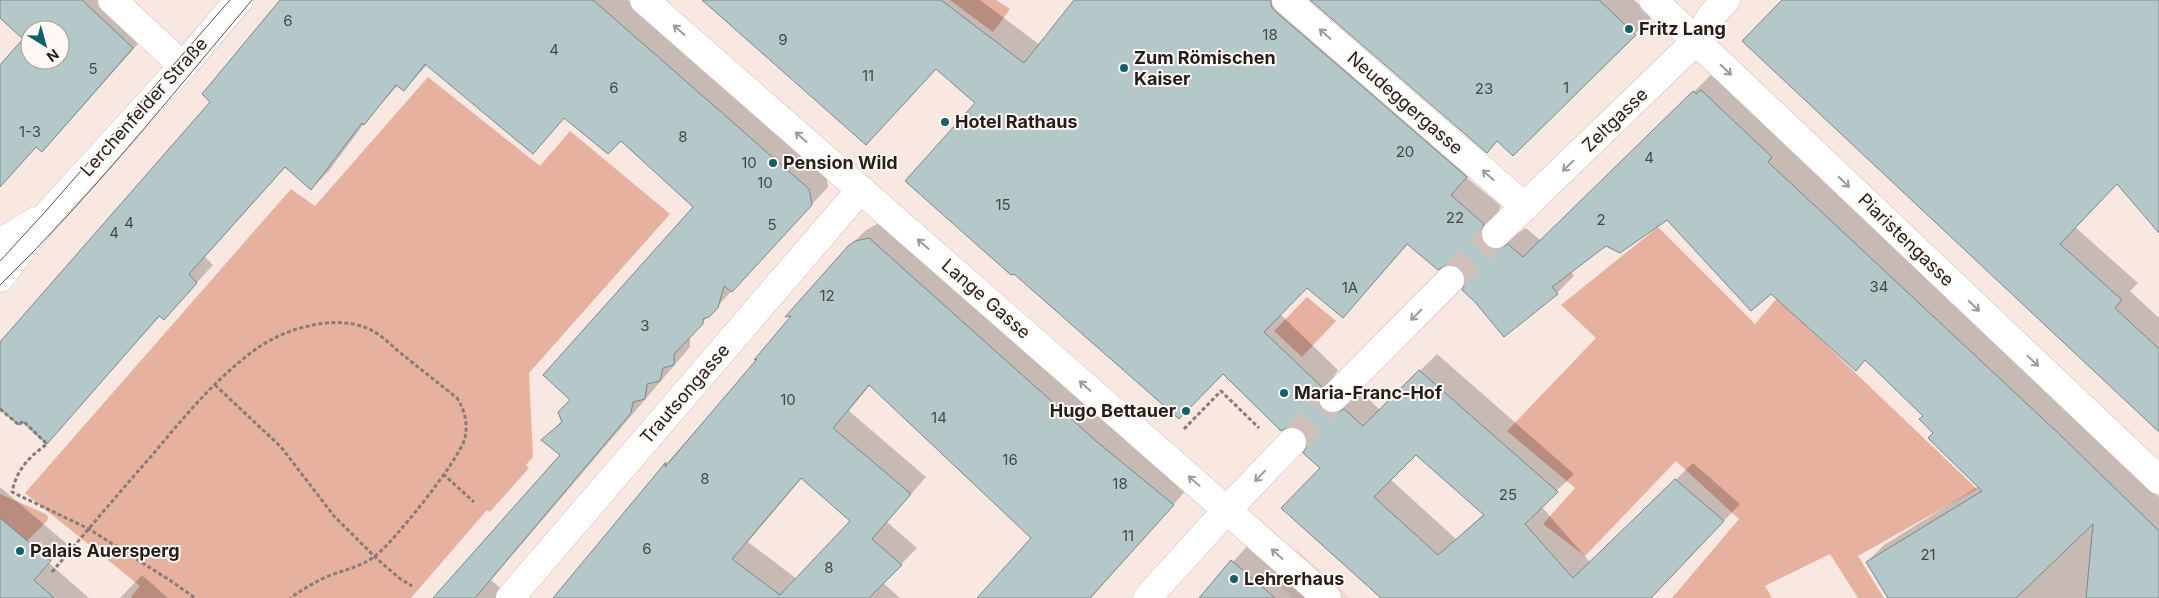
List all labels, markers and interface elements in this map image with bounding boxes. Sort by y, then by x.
house number: 6 [283,11,293,30]
place label: Fritz Lang [1639,18,1726,39]
north arrow [20,20,70,70]
marker: Fritz Lang [1623,23,1635,35]
one-way arrow [673,25,686,36]
house number: 18 [1262,25,1278,44]
one-way arrow [1319,28,1332,40]
house number: 9 [778,30,788,49]
street label: Lerchenfelder Straße [76,33,211,180]
house number: 4 [549,40,559,59]
text: N [44,46,63,66]
place label: Zum Römischen Kaiser [1134,47,1276,89]
street label: Neudeggergasse [1343,47,1467,158]
house number: 5 [88,59,98,78]
marker: Zum Römischen Kaiser [1118,62,1130,74]
one-way arrow [1720,64,1732,76]
house number: 11 [862,66,874,85]
house number: 6 [609,78,619,97]
house number: 1 [1563,78,1569,97]
house number: 23 [1475,79,1493,98]
street label: Zeltgasse [1578,83,1652,156]
place label: Hotel Rathaus [955,111,1078,132]
marker: Hotel Rathaus [939,116,951,128]
house number: 1-3 [19,122,41,141]
house number: 8 [678,127,688,146]
one-way arrow [795,132,808,143]
house number: 20 [1396,142,1414,161]
house number: 4 [1644,148,1654,167]
place label: Pension Wild [783,152,898,173]
house number: 10 [741,153,757,172]
marker: Pension Wild [767,157,779,169]
one-way arrow [1562,159,1574,171]
one-way arrow [1482,169,1495,180]
house number: 10 [757,173,773,192]
one-way arrow [1838,176,1850,188]
street label: Piaristengasse [1854,189,1958,290]
house number: 15 [995,195,1011,214]
house number: 22 [1446,208,1464,227]
house number: 2 [1596,210,1606,229]
house number: 4 [124,213,134,232]
house number: 5 [767,215,777,234]
house number: 4 [109,223,119,242]
one-way arrow [917,239,930,250]
street label: Lange Gasse [938,254,1035,343]
house number: 34 [1870,277,1888,296]
house number: 1A [1342,278,1358,297]
house number: 12 [819,286,835,305]
one-way arrow [1968,299,1980,311]
one-way arrow [1410,309,1422,321]
house number: 3 [640,316,650,335]
street label: Trautsongasse [636,339,734,448]
one-way arrow [2027,355,2039,367]
one-way arrow [1079,380,1092,392]
place label: Maria-Franc-Hof [1294,382,1442,403]
marker: Maria-Franc-Hof [1278,387,1290,399]
house number: 10 [780,390,796,409]
place label: Hugo Bettauer [1050,400,1176,421]
marker: Hugo Bettauer [1180,405,1192,417]
house number: 14 [931,408,947,427]
house number: 16 [1002,450,1018,469]
house number: 8 [700,469,710,488]
one-way arrow [1254,470,1266,482]
house number: 18 [1112,474,1128,493]
one-way arrow [1188,475,1201,487]
house number: 25 [1499,485,1517,504]
house number: 11 [1122,526,1134,545]
house number: 6 [642,539,652,558]
place label: Palais Auersperg [30,540,180,561]
marker: Palais Auersperg [14,545,26,557]
house number: 21 [1920,545,1936,564]
one-way arrow [1271,548,1284,560]
house number: 8 [824,558,834,577]
place label: Lehrerhaus [1244,568,1344,589]
marker: Lehrerhaus [1228,573,1240,585]

